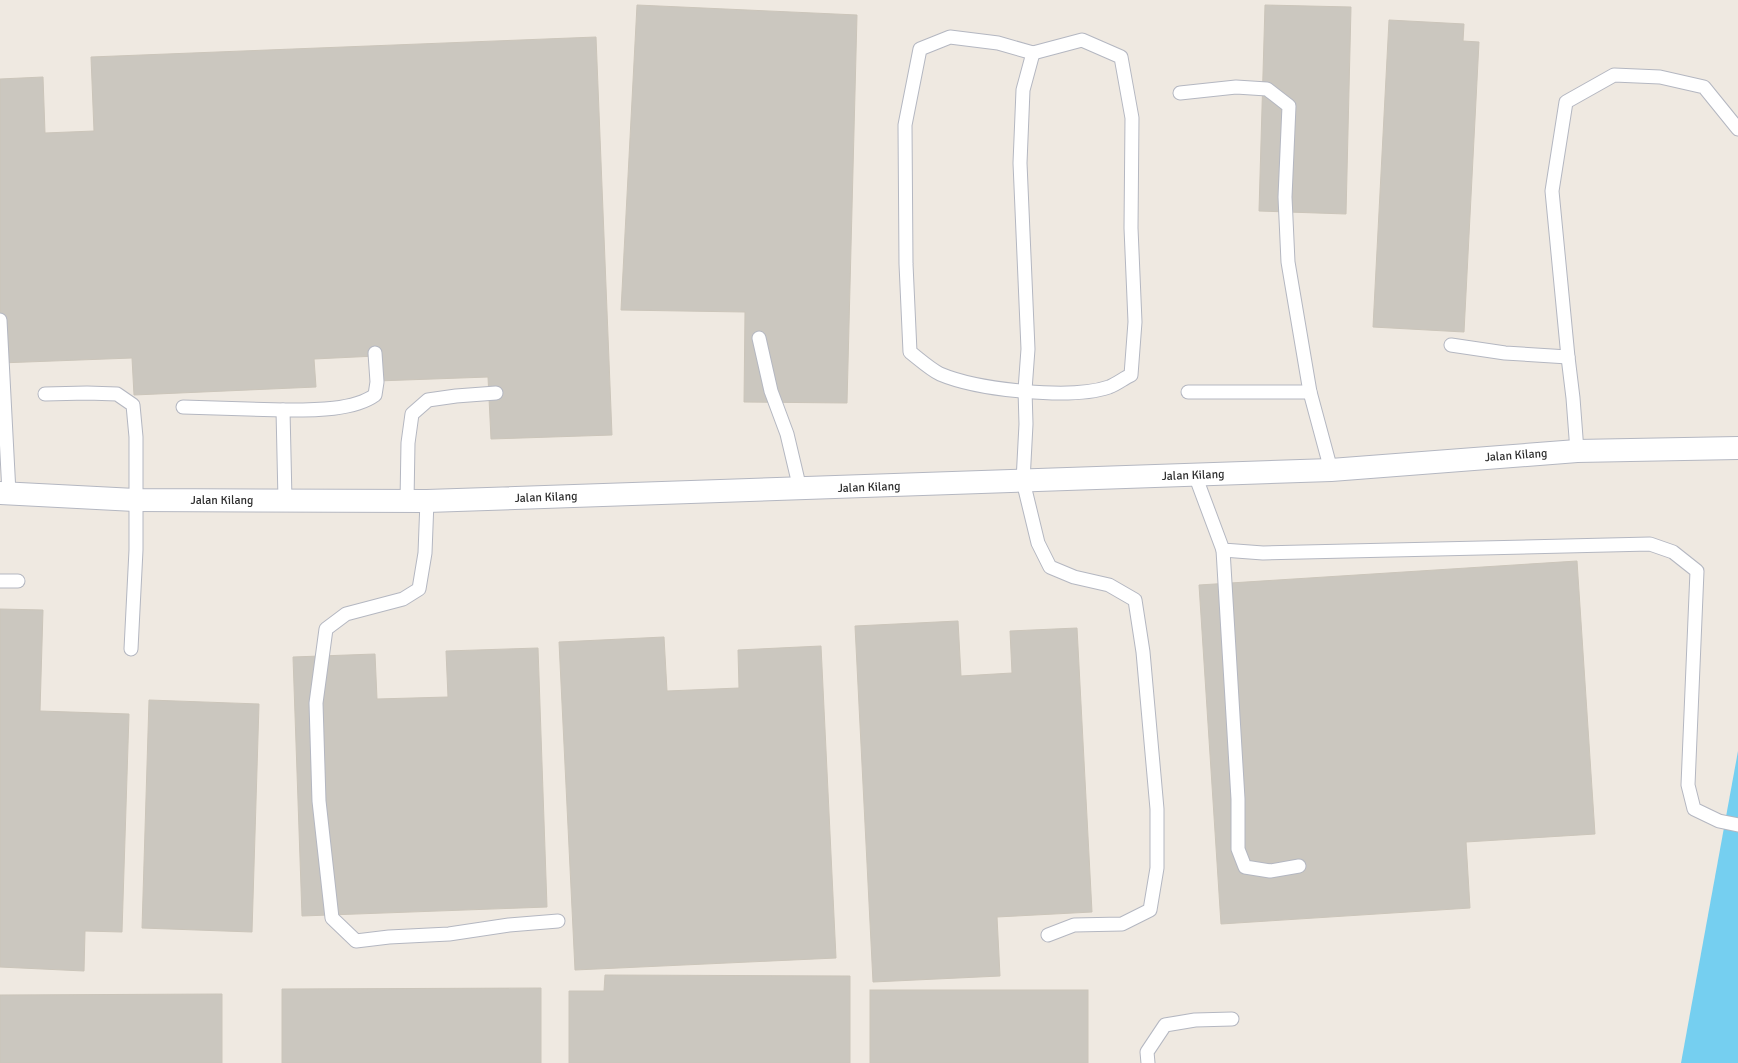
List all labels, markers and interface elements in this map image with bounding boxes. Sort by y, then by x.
street label: Jalan Kilang [1484,446,1548,465]
street label: Jalan Kilang [1161,467,1225,484]
street label: Jalan Kilang [837,479,901,496]
street label: Jalan Kilang [514,489,578,506]
street label: Jalan Kilang [191,493,253,508]

